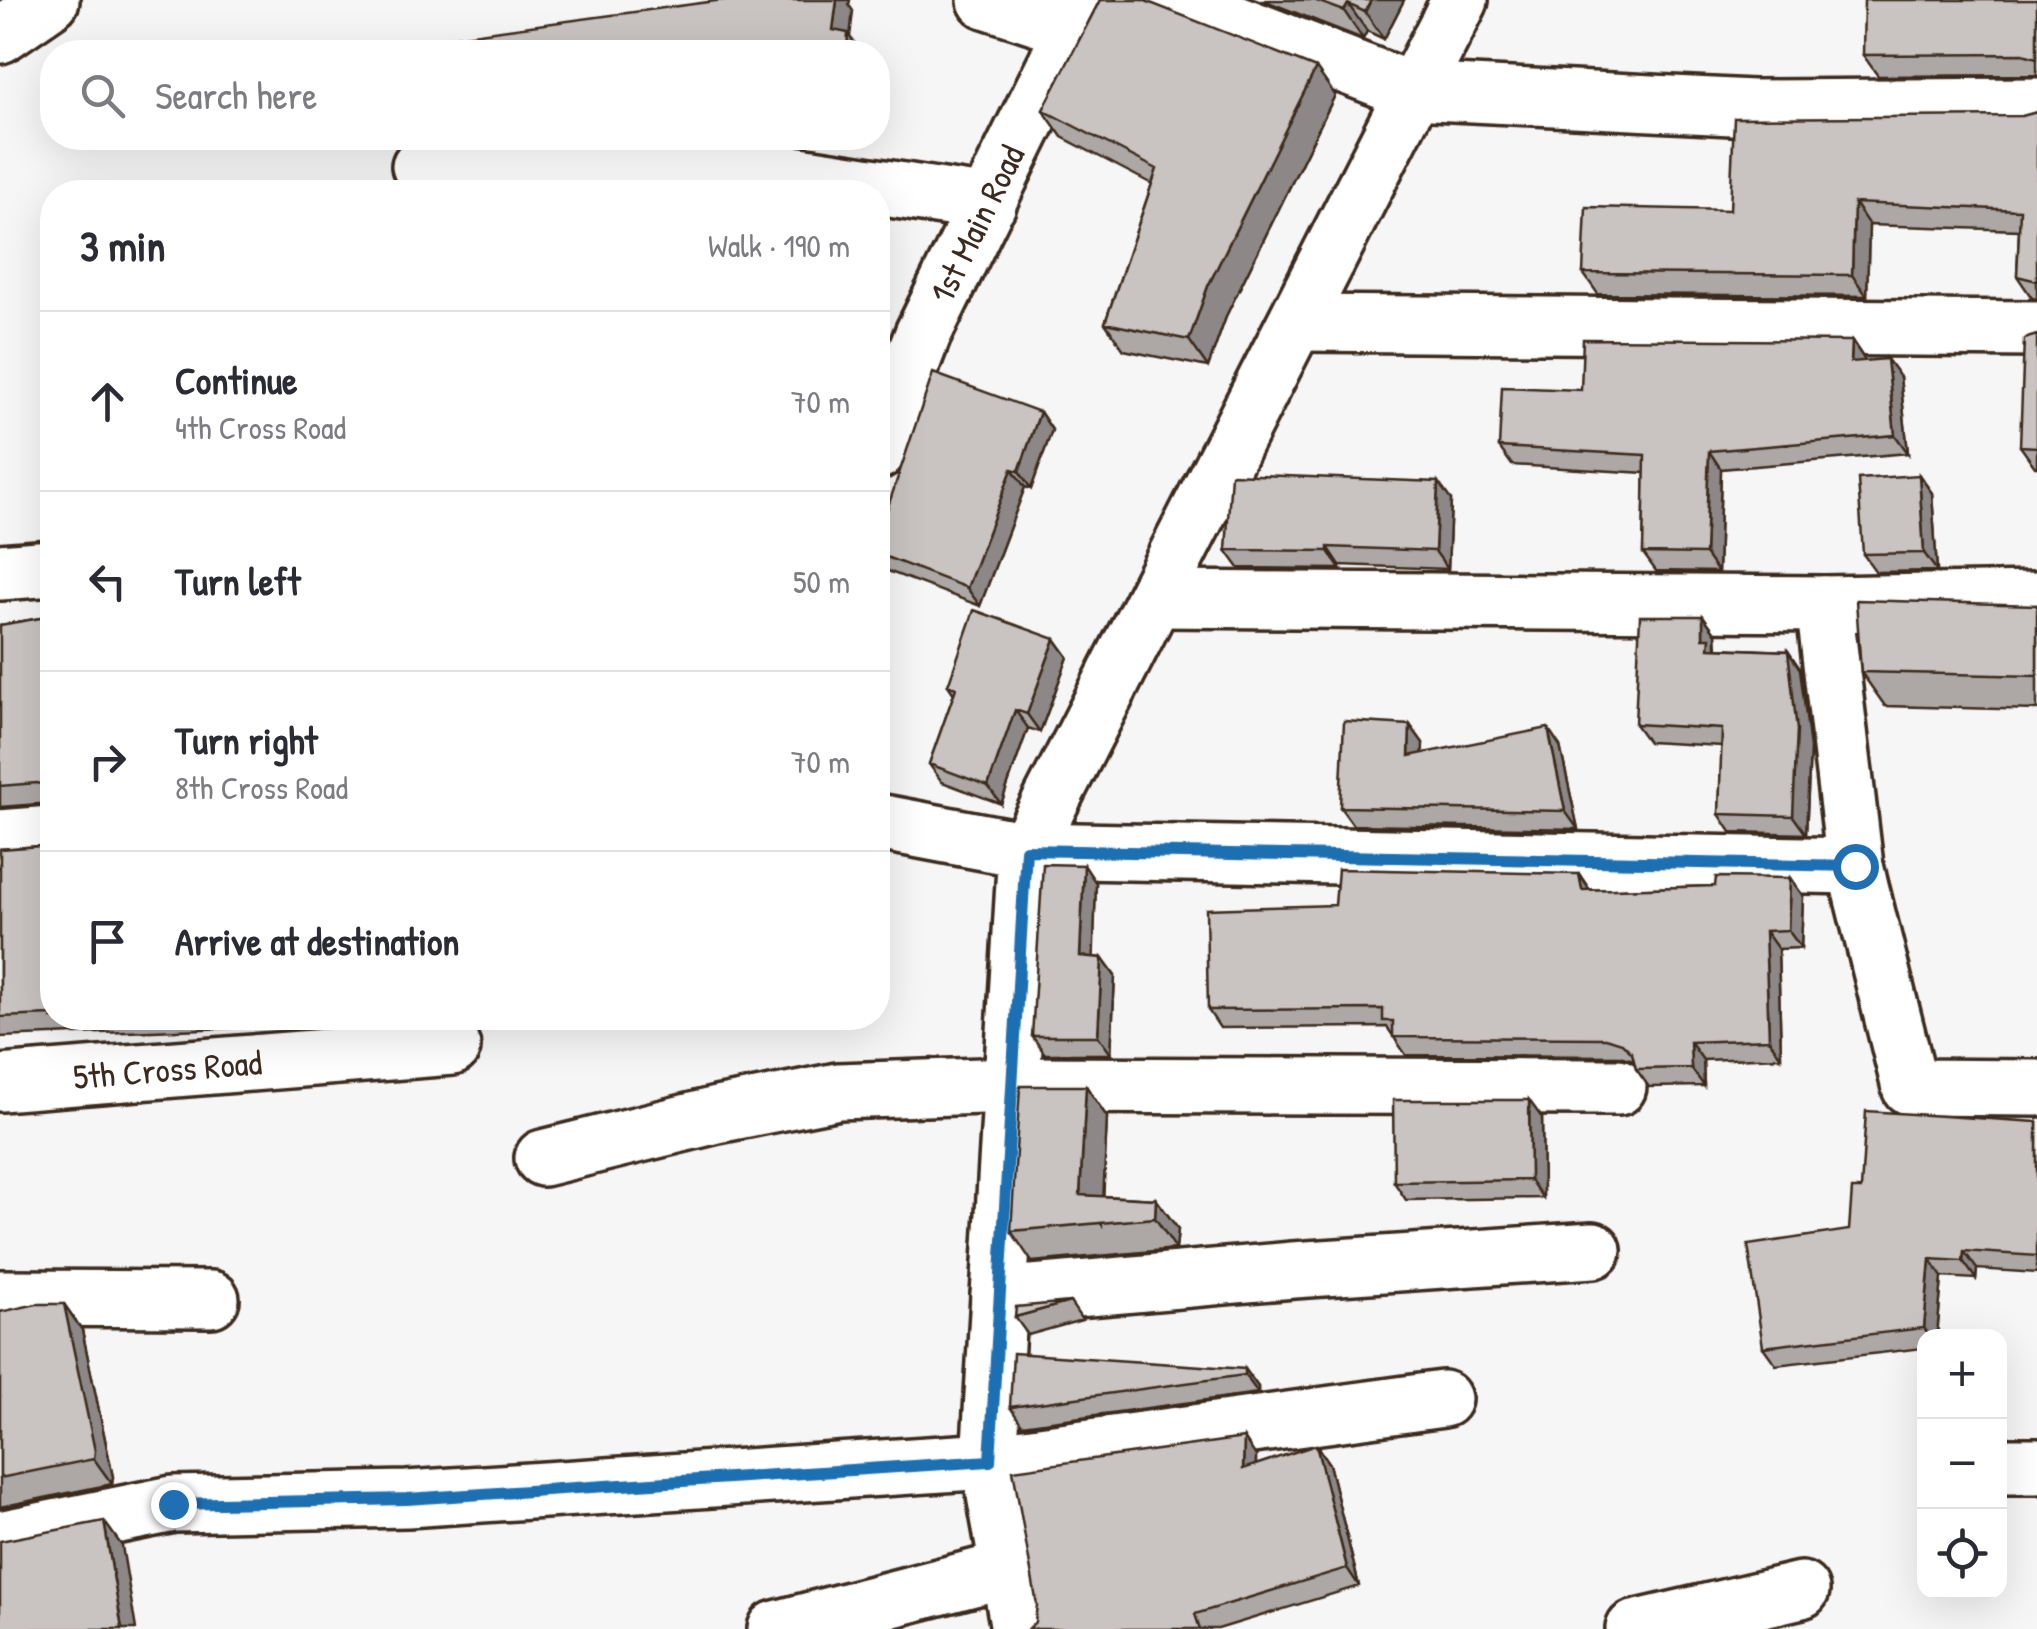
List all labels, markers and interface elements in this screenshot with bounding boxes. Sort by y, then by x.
search box [40,40,890,150]
icon: search [75,68,130,123]
text: Search here [155,69,317,121]
street label: 1st Main Road [918,137,1035,310]
text: 3 min [80,217,165,274]
text: Walk · 190 m [708,224,850,267]
text: Continue [175,354,297,406]
icon: ahead [80,374,135,429]
text: 70 m [791,380,850,423]
text: 4th Cross Road [175,406,346,449]
icon: left [80,554,135,609]
text: Turn left [175,555,300,607]
text: 50 m [793,560,850,603]
text: Turn right [175,714,318,766]
icon: right [80,734,135,789]
text: 70 m [791,740,850,783]
text: 8th Cross Road [175,766,348,809]
route start [1833,844,1879,890]
icon: arrive [80,914,135,969]
text: Arrive at destination [175,915,459,967]
street label: 5th Cross Road [71,1038,263,1100]
map controls [1917,1329,2007,1599]
button: + [1917,1329,2007,1419]
button: − [1917,1419,2007,1509]
route end [151,1482,197,1528]
button: locate [1917,1509,2007,1599]

